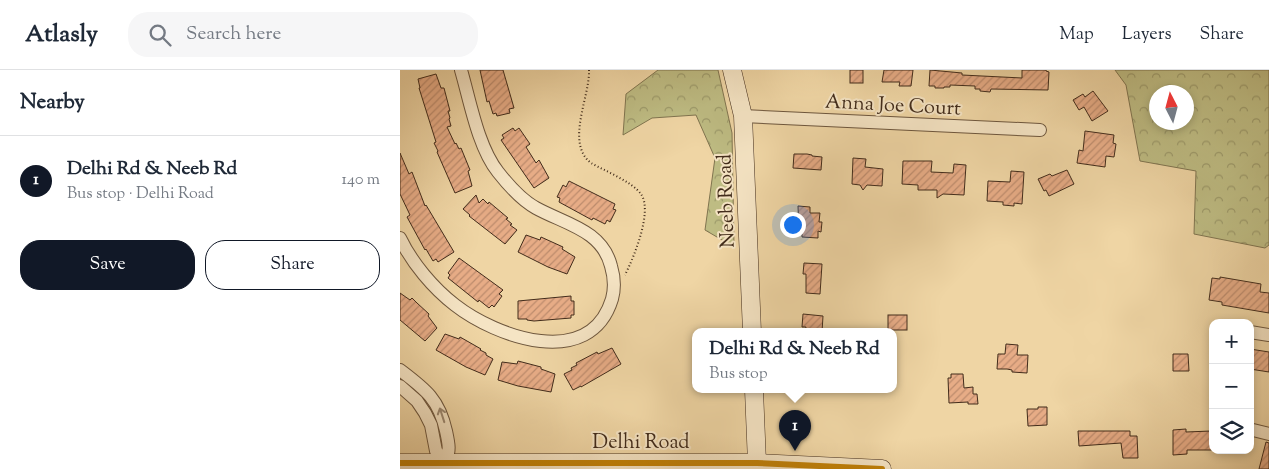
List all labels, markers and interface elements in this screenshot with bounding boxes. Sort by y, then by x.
search box [128,12,478,57]
text: Atlasly [25,18,98,52]
icon: search [146,21,174,49]
text: Search here [186,21,281,48]
text: Map [1059,22,1094,48]
text: Layers [1122,22,1172,48]
text: Share [1200,22,1244,48]
north arrow [1149,85,1194,130]
text: Nearby [20,88,85,118]
street label: Anna Joe Court [824,88,962,125]
street label: Neeb Road [711,153,744,249]
text: Delhi Rd & Neeb Rd [67,156,237,183]
text: 1 [33,169,39,192]
text: 140 m [342,169,380,192]
text: Bus stop · Delhi Road [67,183,214,206]
your location [780,212,806,238]
button: Save [20,240,195,290]
button: Share [205,240,380,290]
map controls [1209,319,1254,454]
button: + [1209,319,1254,364]
popup [692,328,897,393]
text: Delhi Rd & Neeb Rd [709,336,880,363]
text: Bus stop [709,363,768,386]
button: − [1209,364,1254,409]
one-way arrow [436,407,446,423]
button: layers [1209,409,1254,454]
pin: 1 [779,410,811,451]
street label: Delhi Road [592,429,690,458]

